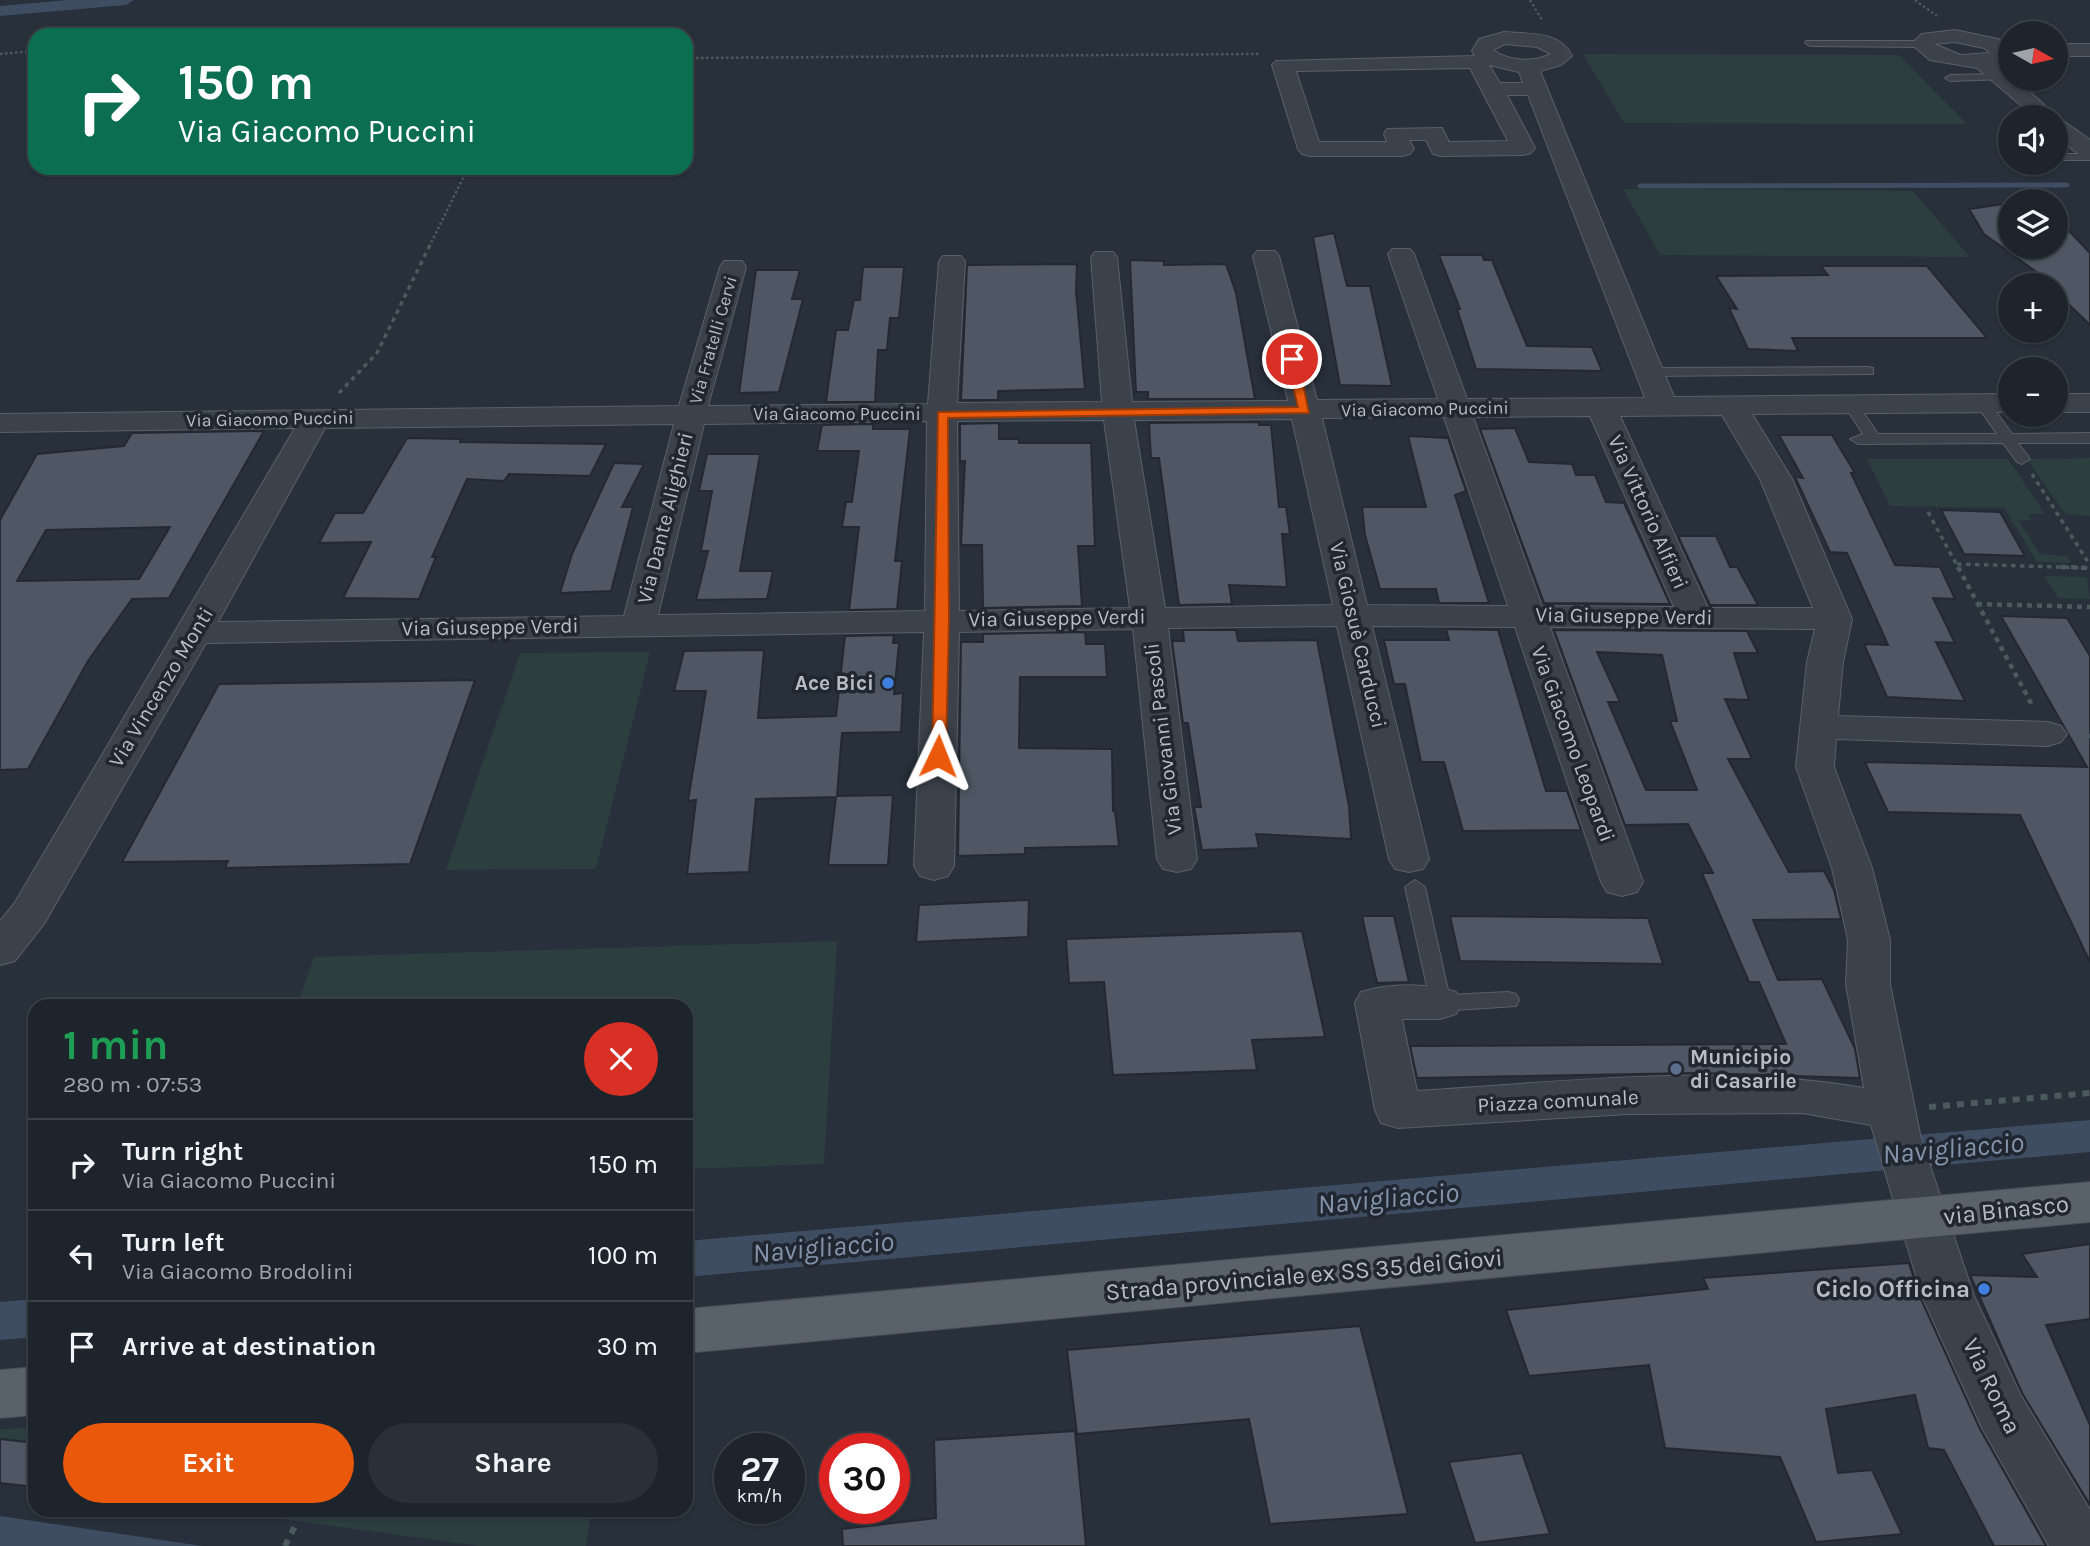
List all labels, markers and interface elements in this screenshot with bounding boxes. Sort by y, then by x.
north arrow [1998,21,2068,91]
map controls [1998,21,2068,427]
text: 150 m [178,54,314,111]
icon: right [63,56,154,147]
button: sound [1998,105,2068,175]
text: Via Giacomo Puccini [178,113,476,150]
button: layers [1998,189,2068,259]
street label: Via Fratelli Cervi [684,273,742,407]
button: + [1998,273,2068,343]
pin [1262,329,1322,389]
icon: arrive [1273,340,1311,378]
button: − [1998,357,2068,427]
street label: Via Giacomo Puccini [1341,397,1509,421]
street label: Via Giacomo Puccini [753,403,921,425]
street label: Via Giacomo Puccini [186,407,354,431]
street label: Via Dante Alighieri [632,430,698,606]
street label: Via Vittorio Alfieri [1603,431,1693,593]
street label: Via Giosuè Carducci [1325,539,1391,731]
street label: Via Giuseppe Verdi [1535,602,1713,630]
street label: Via Vincenzo Monti [104,603,218,771]
street label: Via Giuseppe Verdi [968,604,1146,632]
street label: Via Giuseppe Verdi [401,613,579,641]
street label: Via Giovanni Pascoli [1139,642,1187,836]
street label: Via Giacomo Leopardi [1526,643,1620,845]
place label: Ace Bici [795,671,874,695]
marker: Ace Bici [880,675,896,691]
position arrow [901,719,975,793]
text: 1 min [63,1020,168,1070]
button: close [584,1022,658,1096]
place label: Municipio di Casarile [1690,1045,1797,1093]
marker: Municipio di Casarile [1668,1061,1684,1077]
text: 280 m · 07:53 [63,1071,202,1098]
street label: Piazza comunale [1477,1085,1639,1117]
water label: Navigliaccio [1881,1125,2025,1171]
text: Turn right [122,1136,243,1167]
icon: right [63,1146,101,1184]
text: 150 m [589,1149,658,1180]
text: Via Giacomo Puccini [122,1167,336,1194]
water label: Navigliaccio [1316,1175,1460,1221]
street label: via Binasco [1942,1189,2070,1231]
water label: Navigliaccio [751,1224,895,1270]
text: Turn left [122,1227,224,1258]
icon: left [63,1237,101,1275]
text: 100 m [588,1240,658,1271]
street label: Strada provinciale ex SS 35 dei Giovi [1104,1244,1504,1306]
text: Via Giacomo Brodolini [122,1258,354,1285]
place label: Ciclo Officina [1816,1275,1970,1303]
marker: Ciclo Officina [1976,1281,1992,1297]
icon: arrive [63,1328,101,1366]
text: Arrive at destination [122,1331,376,1362]
text: 30 m [597,1331,658,1362]
street label: Via Roma [1957,1334,2027,1438]
button: Exit [63,1423,354,1503]
button: Share [368,1423,658,1503]
speed limit sign: 30 [819,1433,910,1524]
text: 27 [740,1449,779,1490]
text: km/h [737,1485,782,1507]

